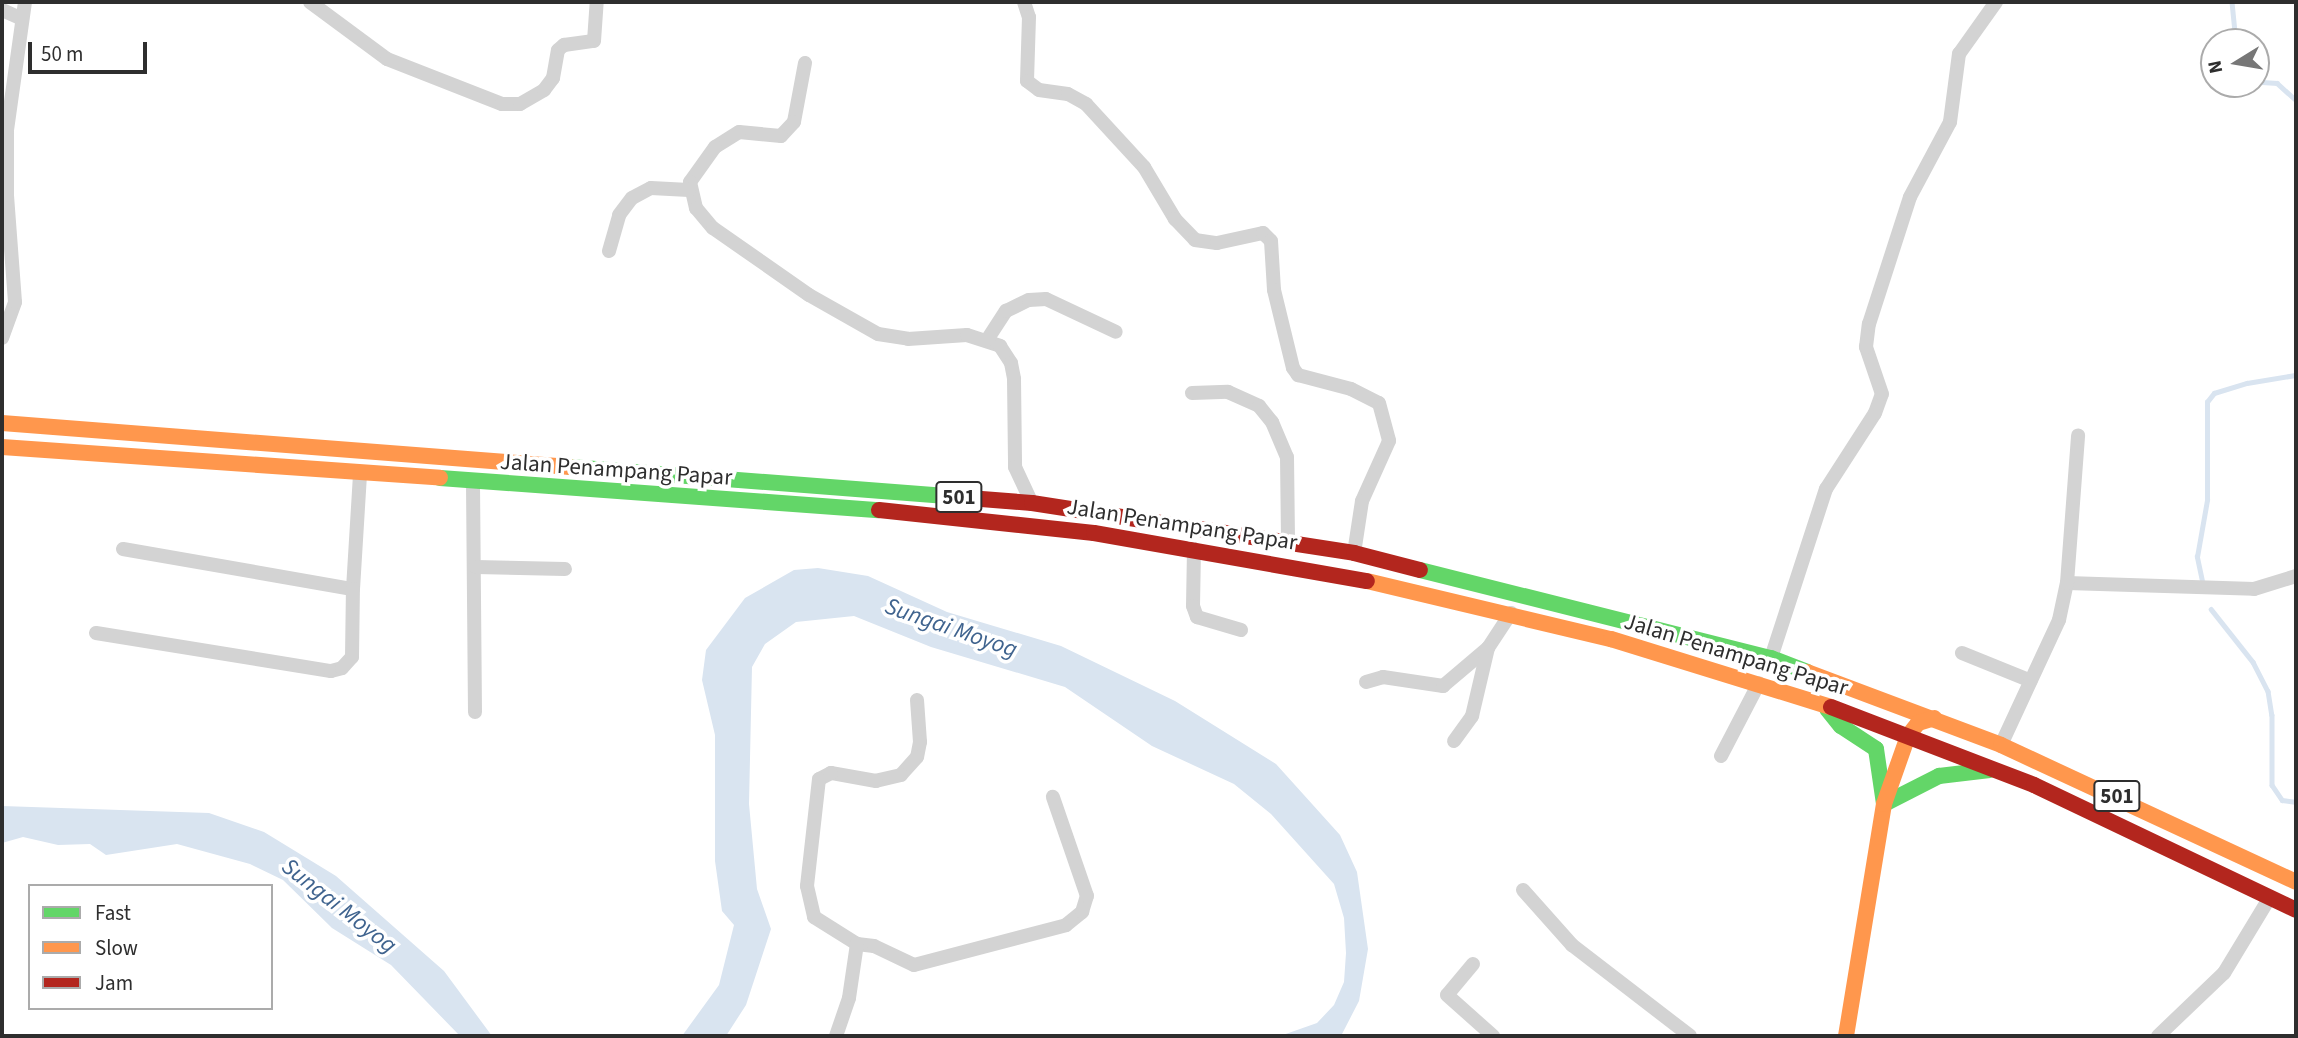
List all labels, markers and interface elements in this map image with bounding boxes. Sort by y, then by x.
scale bar [32,28,150,72]
north arrow [2200,28,2270,98]
text: 50 m [41,39,83,69]
text: N [2201,58,2230,76]
street label: Jalan Penampang Papar [499,448,733,492]
road number: 501 [934,480,984,514]
street label: Jalan Penampang Papar [1065,493,1299,557]
water label: Sungai Moyog [881,592,1021,664]
street label: Jalan Penampang Papar [1621,608,1851,702]
road number: 501 [2092,778,2142,814]
water label: Sungai Moyog [276,852,402,960]
legend [28,884,273,1010]
text: Fast [95,898,131,928]
text: Slow [95,933,138,963]
text: Jam [95,968,133,998]

